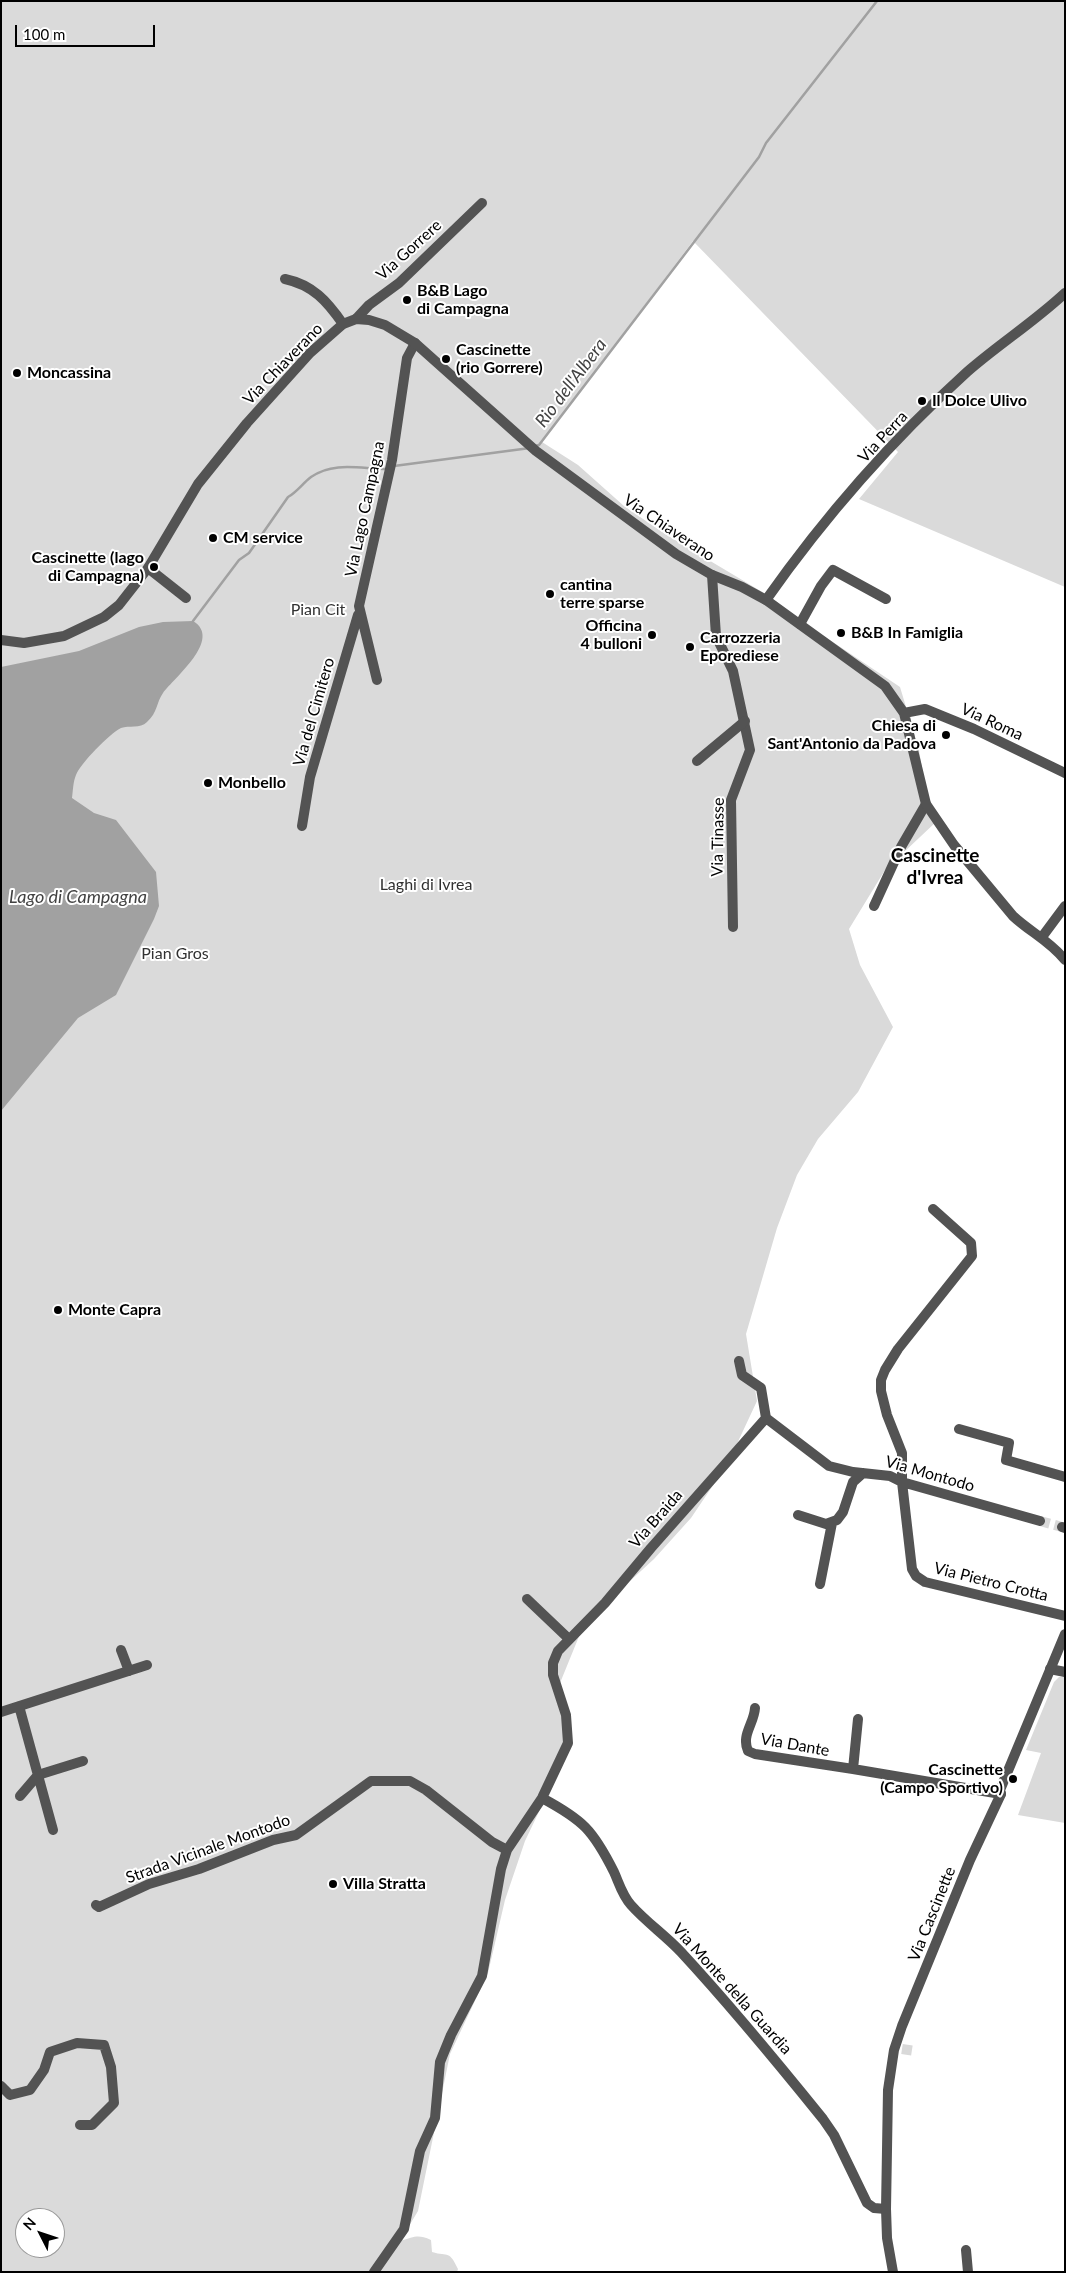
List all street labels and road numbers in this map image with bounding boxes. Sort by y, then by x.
street label: Via Gorrere [372,216,446,284]
street label: Via Chiaverano [239,319,327,409]
street label: Via Perra [854,407,912,467]
street label: Via Lago Campagna [341,439,389,579]
street label: Via Chiaverano [620,490,718,566]
street label: Via del Cimitero [289,655,339,769]
street label: Via Roma [958,699,1026,745]
street label: Via Tinasse [708,797,728,877]
street label: Via Montodo [883,1452,977,1496]
street label: Via Braida [625,1486,687,1552]
street label: Via Pietro Crotta [932,1559,1050,1605]
street label: Via Dante [759,1730,831,1760]
street label: Strada Vicinale Montodo [123,1810,293,1888]
street label: Via Cascinette [904,1864,960,1964]
street label: Via Monte della Guardia [668,1920,796,2058]

